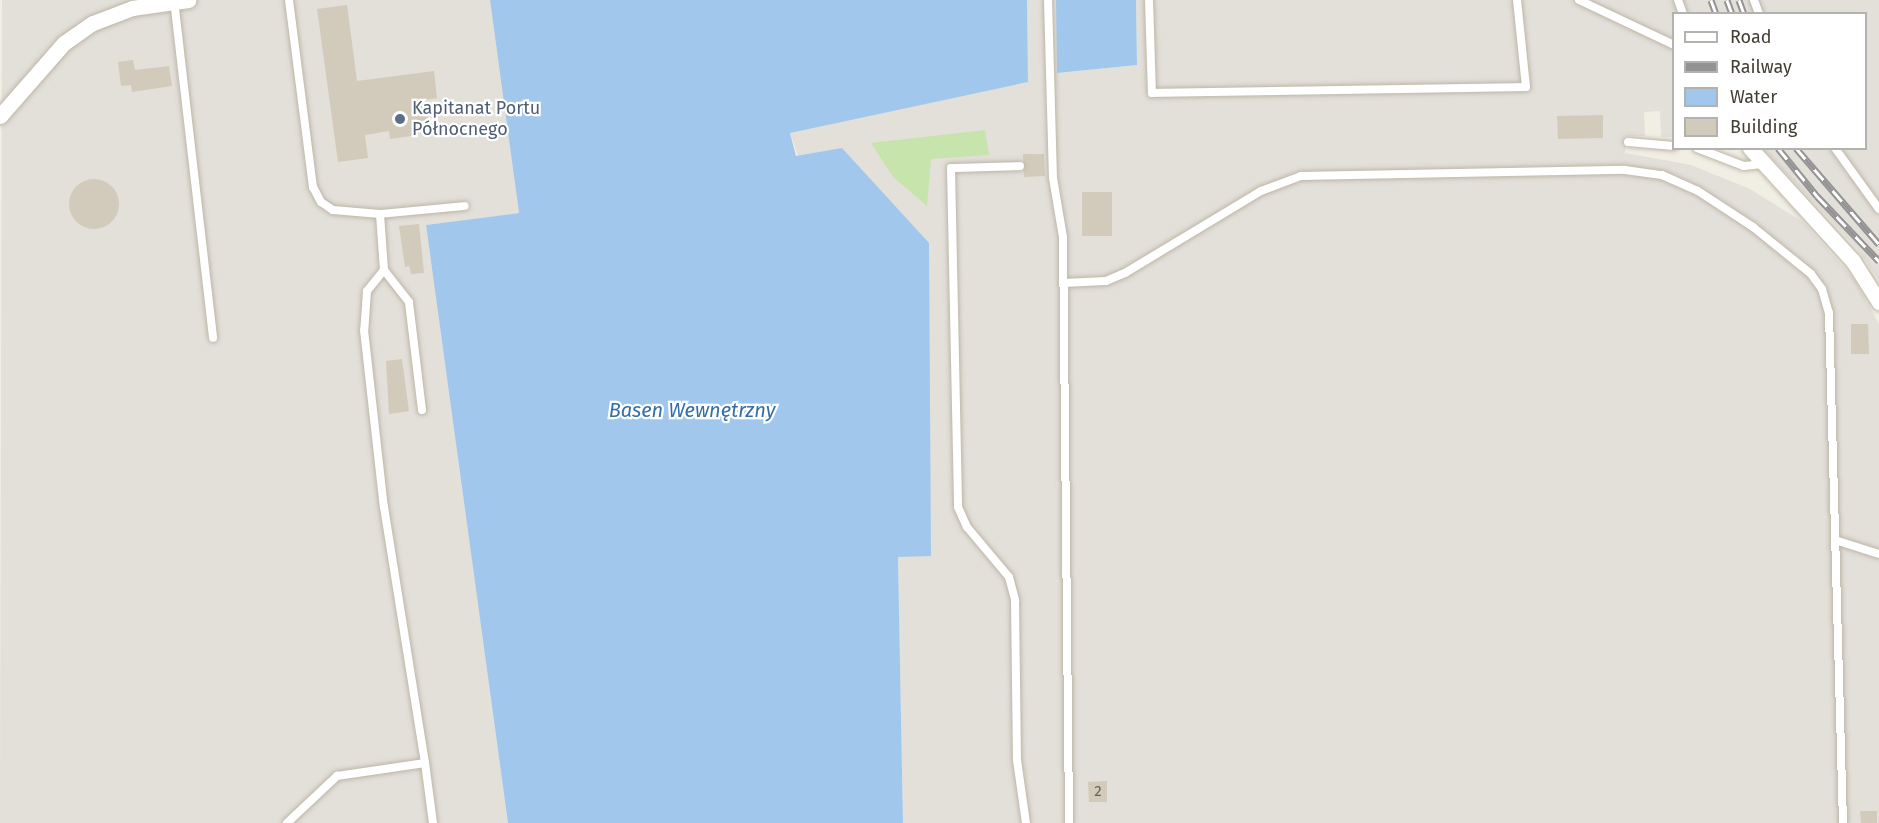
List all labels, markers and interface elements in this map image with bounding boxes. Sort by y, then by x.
legend [1672,12,1867,150]
text: Road [1730,26,1772,48]
text: Railway [1730,56,1792,78]
text: Water [1730,86,1777,108]
place label: Kapitanat Portu Północnego [412,98,540,140]
marker: Kapitanat Portu Północnego [393,112,407,126]
text: Building [1730,116,1797,138]
water label: Basen Wewnętrzny [609,398,775,422]
house number: 2 [1094,783,1102,801]

